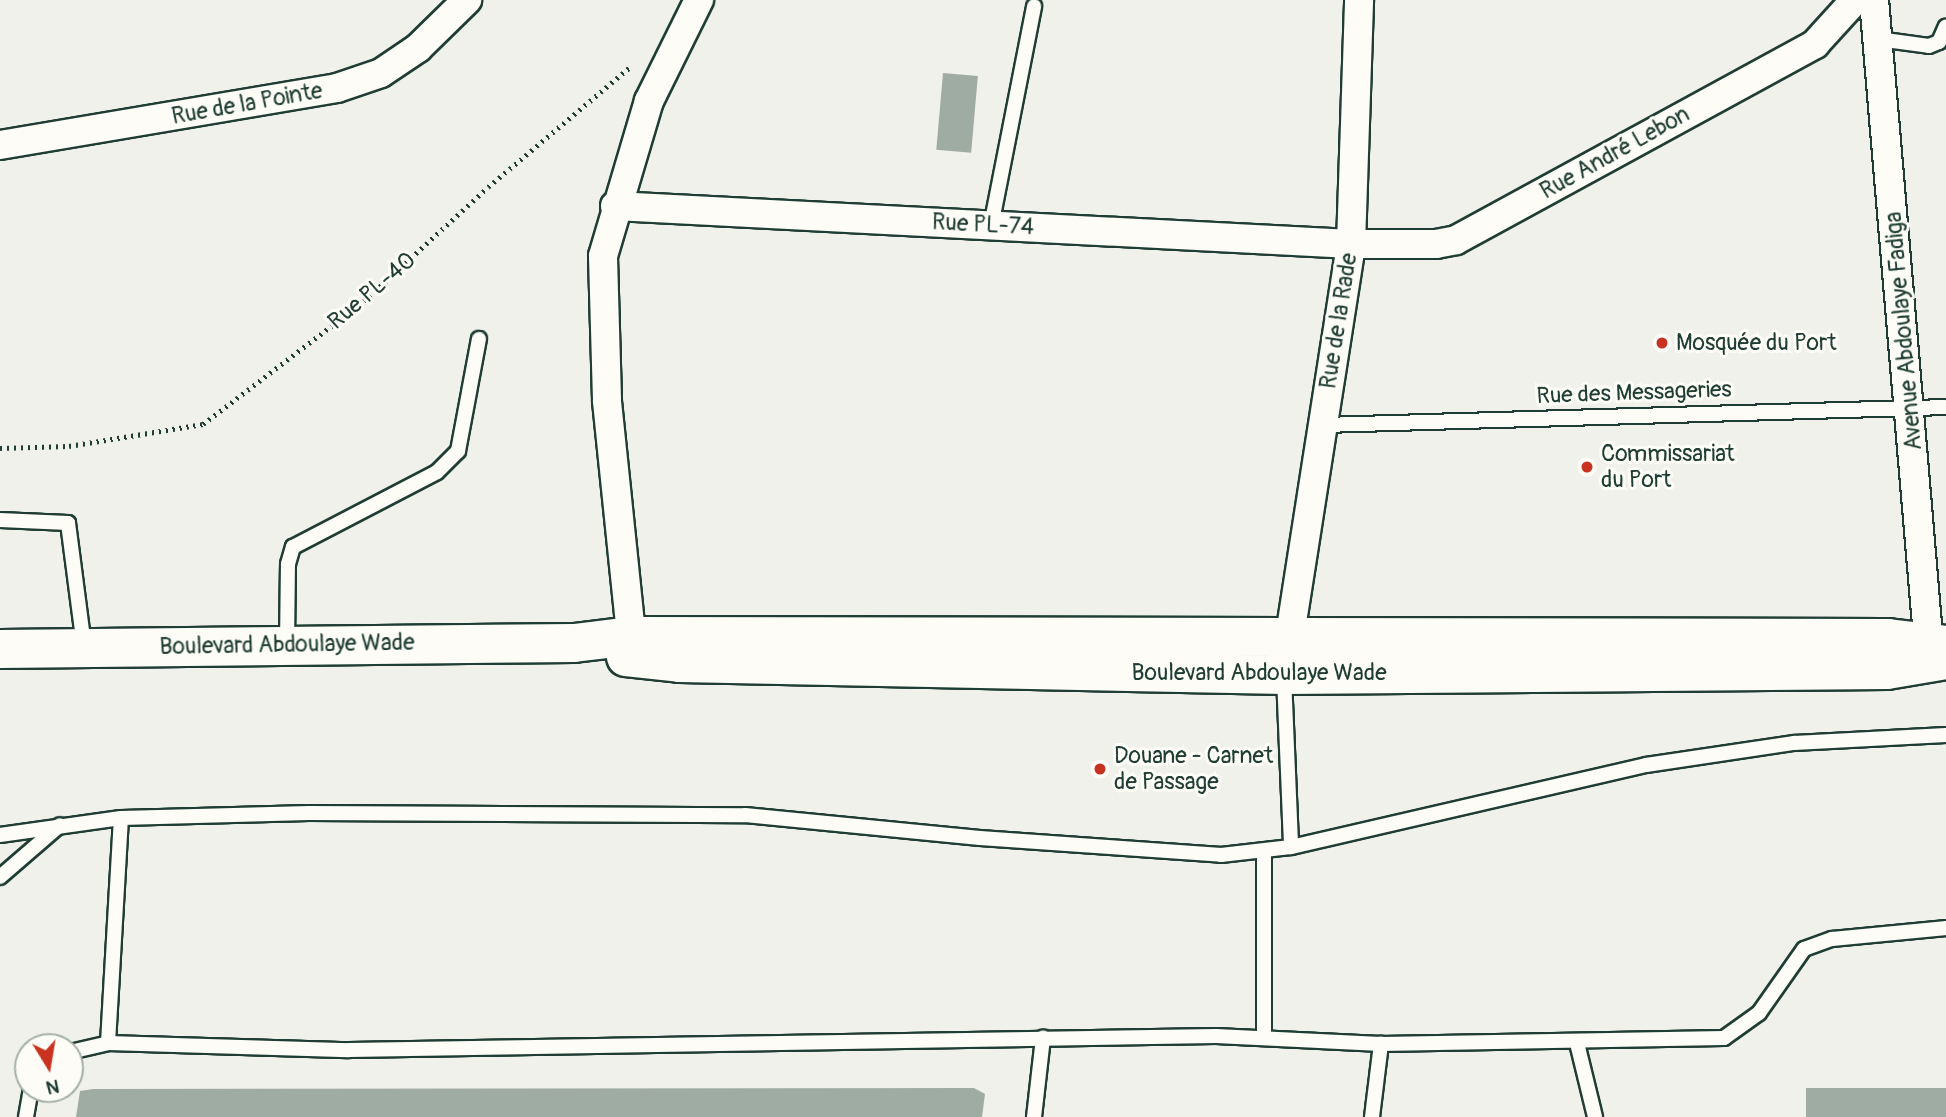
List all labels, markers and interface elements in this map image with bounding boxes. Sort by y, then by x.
street label: Rue de la Pointe [170,77,324,131]
street label: Rue André Lebon [1535,101,1695,205]
street label: Rue PL-74 [931,209,1035,241]
street label: Avenue Abdoulaye Fadiga [1880,210,1928,452]
street label: Rue PL-40 [323,246,421,336]
street label: Rue de la Rade [1315,251,1363,391]
place label: Mosquée du Port [1676,329,1836,357]
marker: Mosquée du Port [1654,335,1670,351]
street label: Rue des Messageries [1536,376,1732,410]
place label: Commissariat du Port [1601,440,1735,494]
marker: Commissariat du Port [1579,459,1595,475]
street label: Boulevard Abdoulaye Wade [159,629,415,661]
street label: Boulevard Abdoulaye Wade [1131,659,1387,687]
place label: Douane - Carnet de Passage [1114,742,1273,796]
marker: Douane - Carnet de Passage [1092,761,1108,777]
north arrow [14,1033,84,1103]
text: N [44,1074,61,1100]

